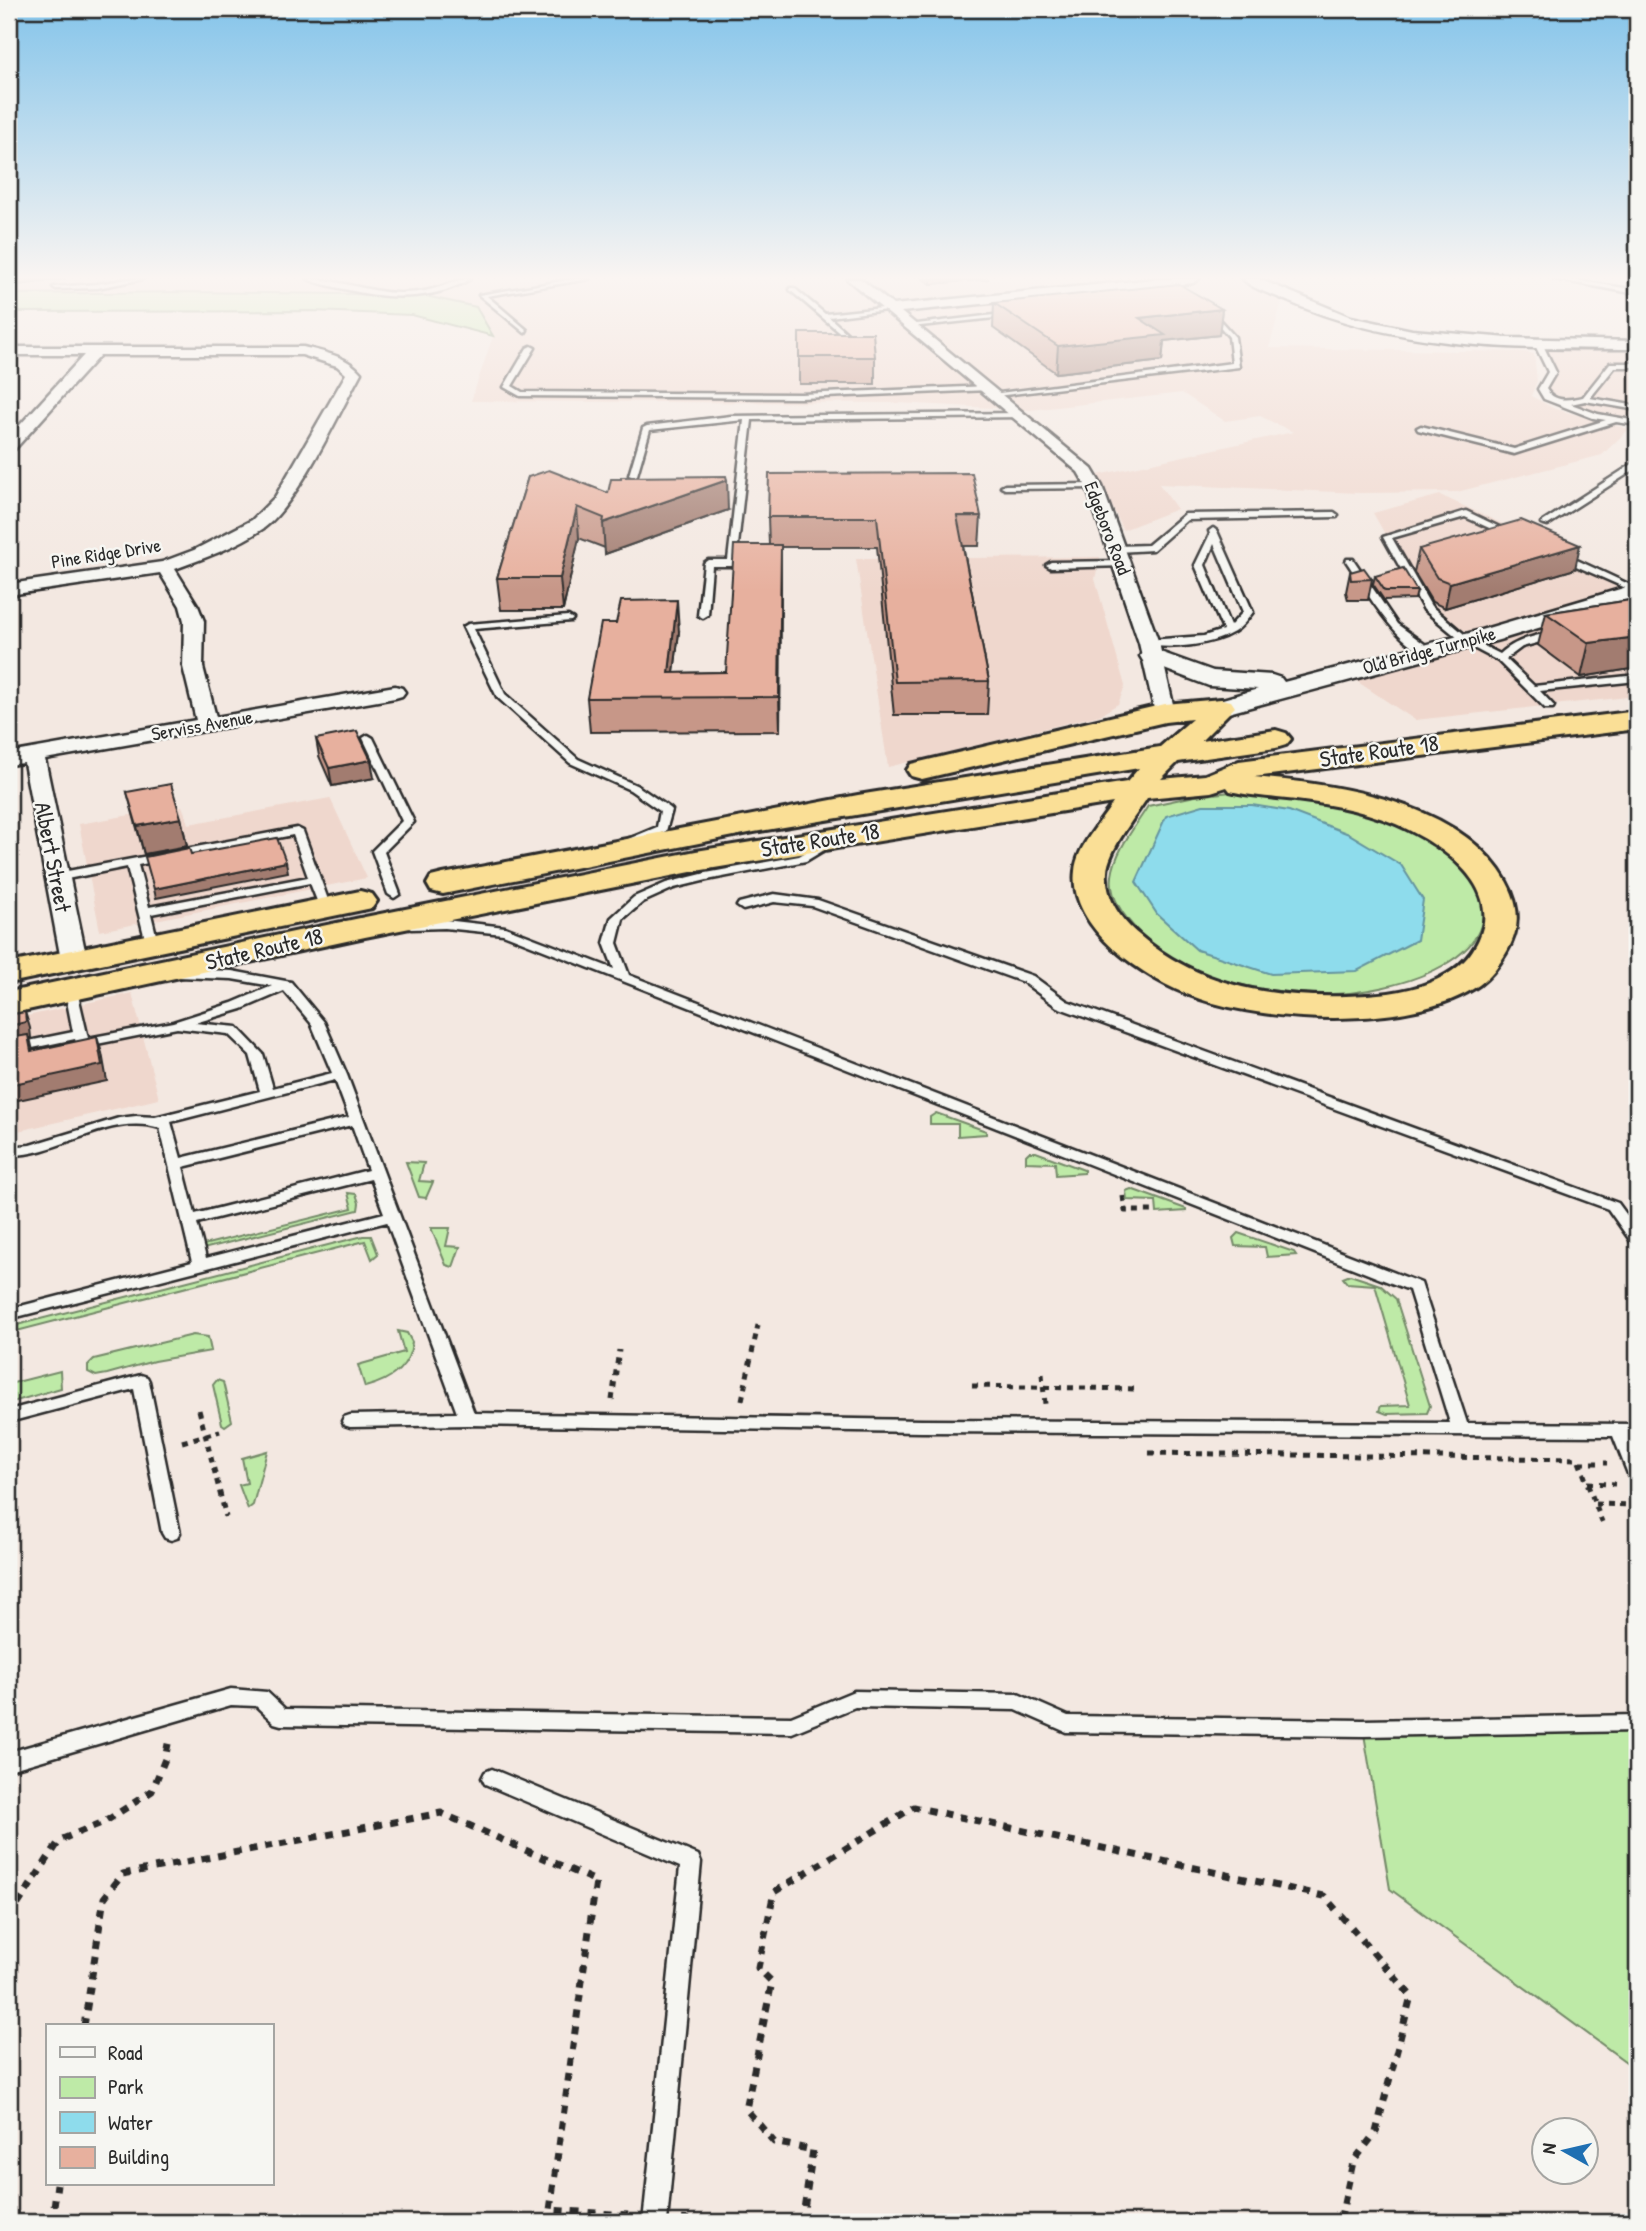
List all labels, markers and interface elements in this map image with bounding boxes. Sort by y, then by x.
street label: Edgeboro Road [1078,478,1138,579]
street label: Pine Ridge Drive [49,531,163,574]
street label: Old Bridge Turnpike [1360,620,1499,680]
street label: Serviss Avenue [149,703,255,747]
street label: State Route 18 [1318,727,1440,774]
street label: Albert Street [28,799,80,916]
street label: State Route 18 [759,815,881,864]
street label: State Route 18 [202,920,326,977]
legend [46,2024,273,2186]
text: Road [108,2038,142,2067]
text: Park [108,2072,143,2101]
text: Water [108,2108,153,2137]
north arrow [1530,2116,1600,2186]
text: Building [108,2142,169,2171]
text: N [1535,2142,1562,2155]

